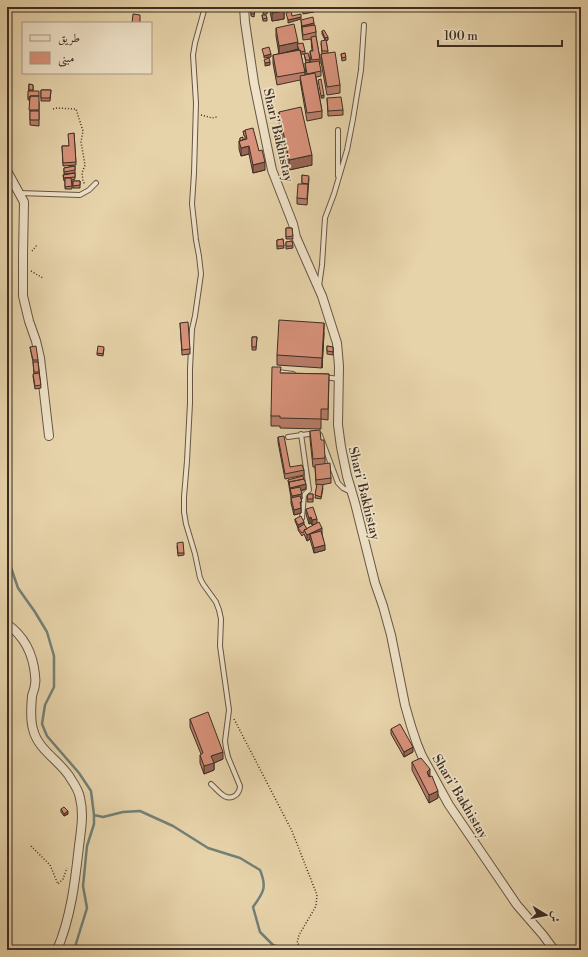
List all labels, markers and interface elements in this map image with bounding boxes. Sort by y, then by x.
legend [22,22,152,74]
scale bar [438,22,562,48]
text: 100 m [444,29,478,44]
text: طريق [58,31,80,46]
text: مبنى [58,51,74,67]
street label: Shari' Bakhistay [259,87,297,184]
street label: Shari' Bakhistay [345,445,384,542]
street label: Shari' Bakhistay [429,751,492,842]
north arrow [526,895,566,935]
text: ش [547,910,563,923]

